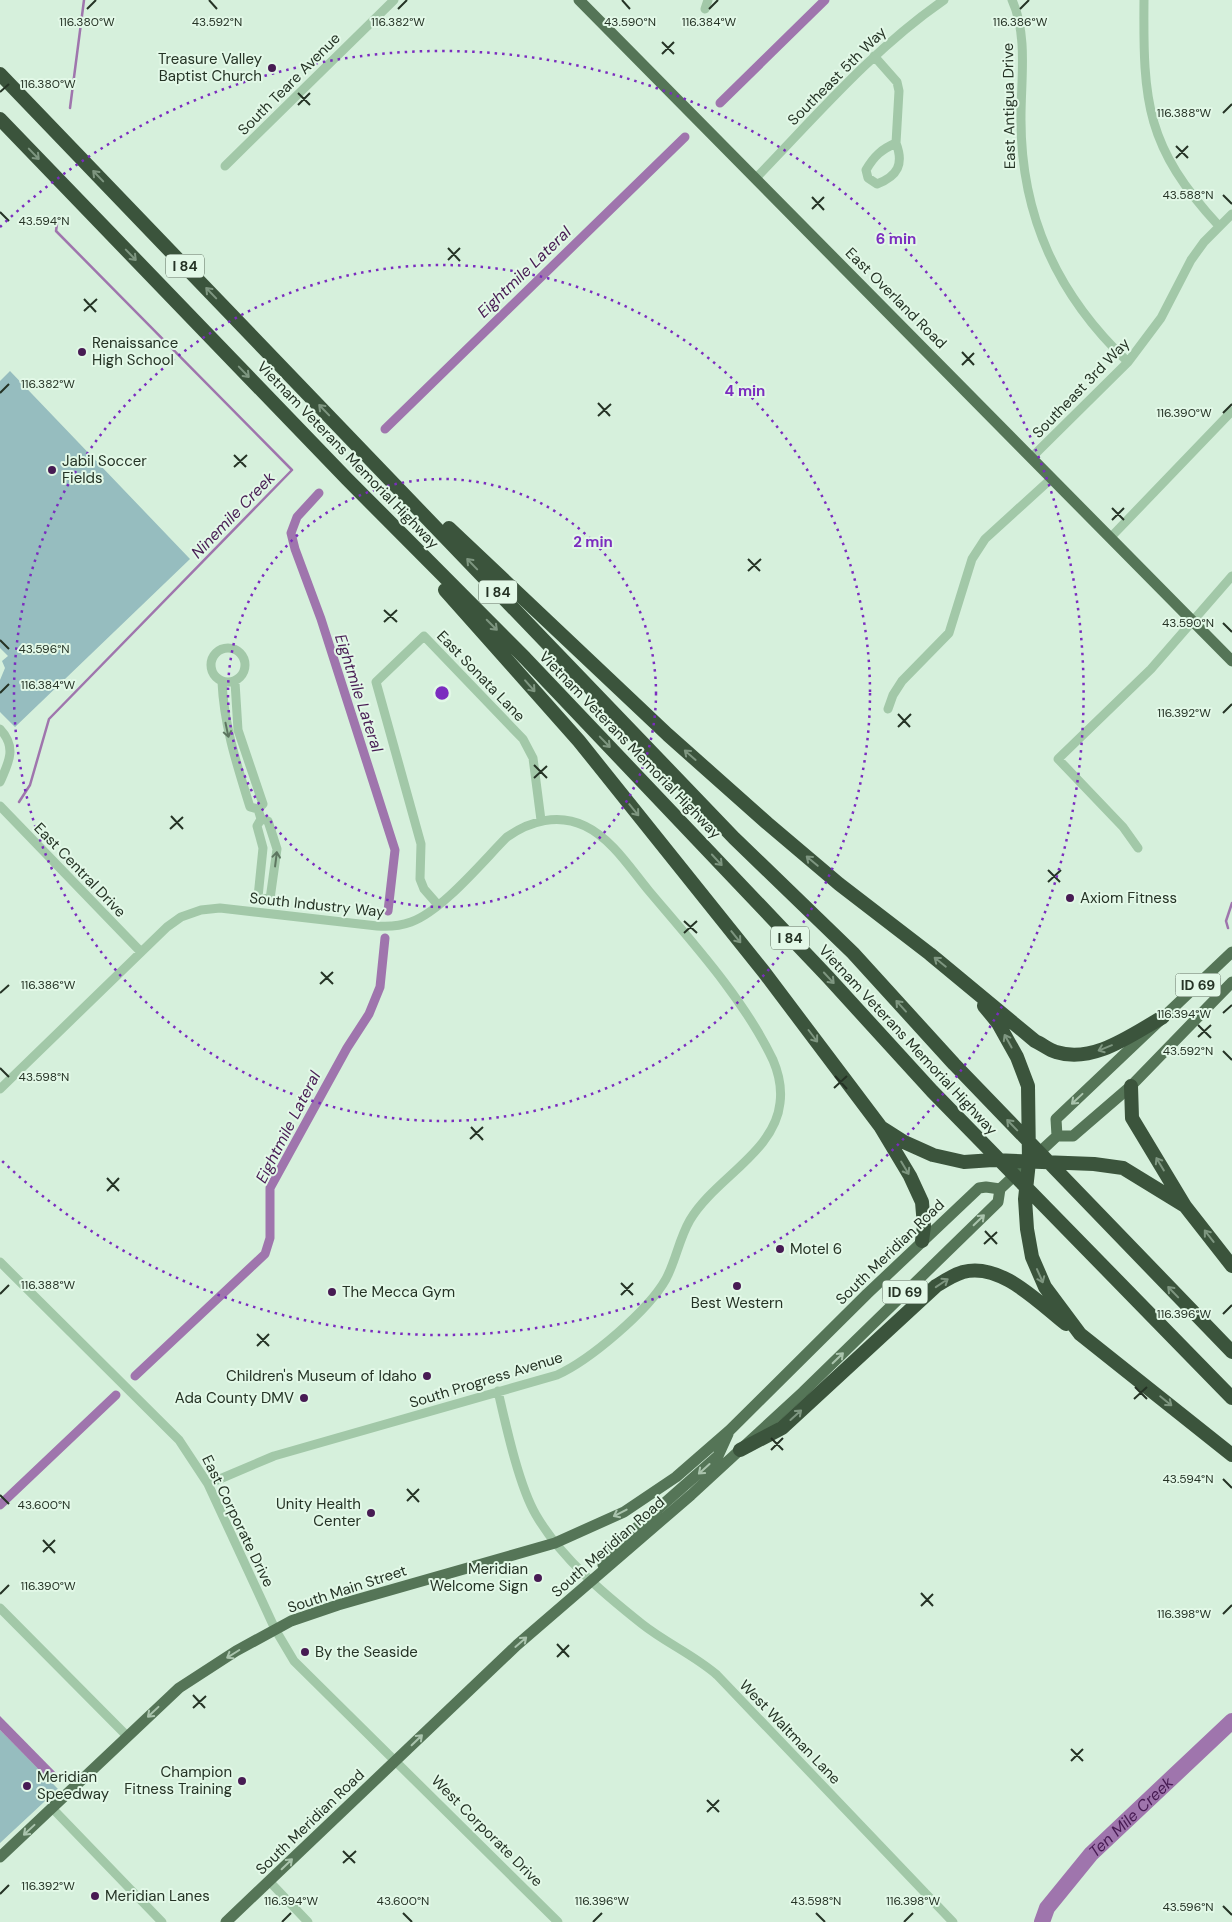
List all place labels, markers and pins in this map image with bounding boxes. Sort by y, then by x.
place label: Treasure Valley Baptist Church [158,49,263,86]
marker: Treasure Valley Baptist Church [266,62,278,74]
place label: Renaissance High School [92,333,178,370]
marker: Renaissance High School [76,346,88,358]
place label: Jabil Soccer Fields [62,451,147,488]
marker: Jabil Soccer Fields [46,464,58,476]
centre of rings [433,684,451,702]
place label: Axiom Fitness [1080,888,1177,908]
marker: Axiom Fitness [1064,892,1076,904]
place label: Motel 6 [790,1239,842,1259]
marker: Motel 6 [774,1243,786,1255]
marker: Best Western [731,1280,743,1292]
place label: The Mecca Gym [342,1282,455,1302]
marker: The Mecca Gym [326,1286,338,1298]
place label: Best Western [691,1293,783,1313]
place label: Children's Museum of Idaho [226,1366,417,1386]
marker: Children's Museum of Idaho [421,1370,433,1382]
place label: Ada County DMV [175,1388,294,1408]
marker: Ada County DMV [298,1392,310,1404]
place label: Unity Health Center [276,1494,361,1531]
marker: Unity Health Center [365,1507,377,1519]
place label: Meridian Welcome Sign [430,1559,528,1596]
marker: Meridian Welcome Sign [532,1572,544,1584]
place label: By the Seaside [315,1642,418,1662]
marker: By the Seaside [299,1646,311,1658]
place label: Champion Fitness Training [124,1762,232,1799]
place label: Meridian Speedway [37,1767,110,1804]
marker: Champion Fitness Training [236,1775,248,1787]
marker: Meridian Speedway [21,1780,33,1792]
place label: Meridian Lanes [105,1886,210,1906]
marker: Meridian Lanes [89,1890,101,1902]

